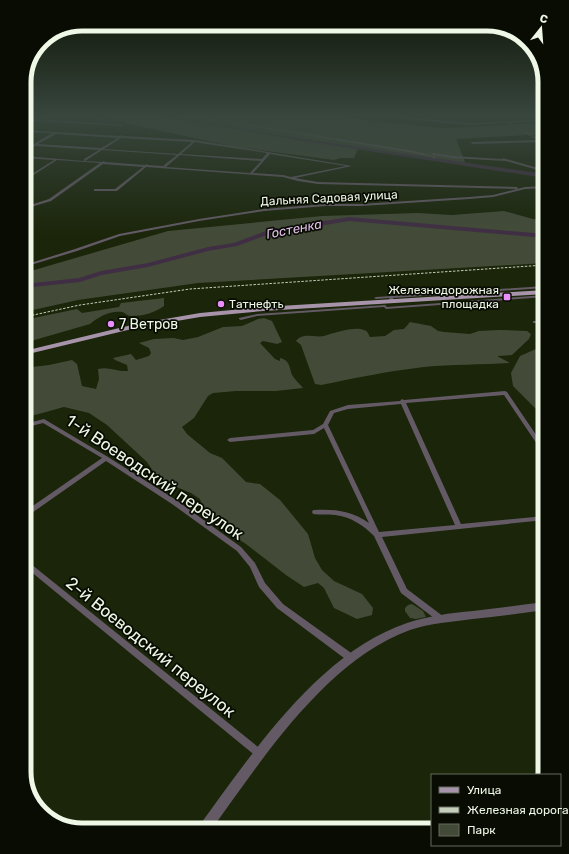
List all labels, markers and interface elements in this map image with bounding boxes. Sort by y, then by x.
north arrow [521,8,561,48]
text: С [538,12,550,26]
street label: Дальняя Садовая улица [260,187,398,209]
water label: Гостенка [265,216,323,242]
place label: Железнодорожная площадка [388,283,499,311]
marker: Железнодорожная площадка [502,292,512,302]
place label: Татнефть [229,297,284,311]
marker: Татнефть [216,299,226,309]
place label: 7 Ветров [119,316,178,333]
marker: 7 Ветров [106,319,116,329]
street label: 1-й Воеводский переулок [62,410,248,544]
street label: 2-й Воеводский переулок [62,572,240,722]
legend [431,774,561,846]
text: Улица [467,783,501,797]
text: Железная дорога [467,803,569,817]
text: Парк [467,823,496,837]

